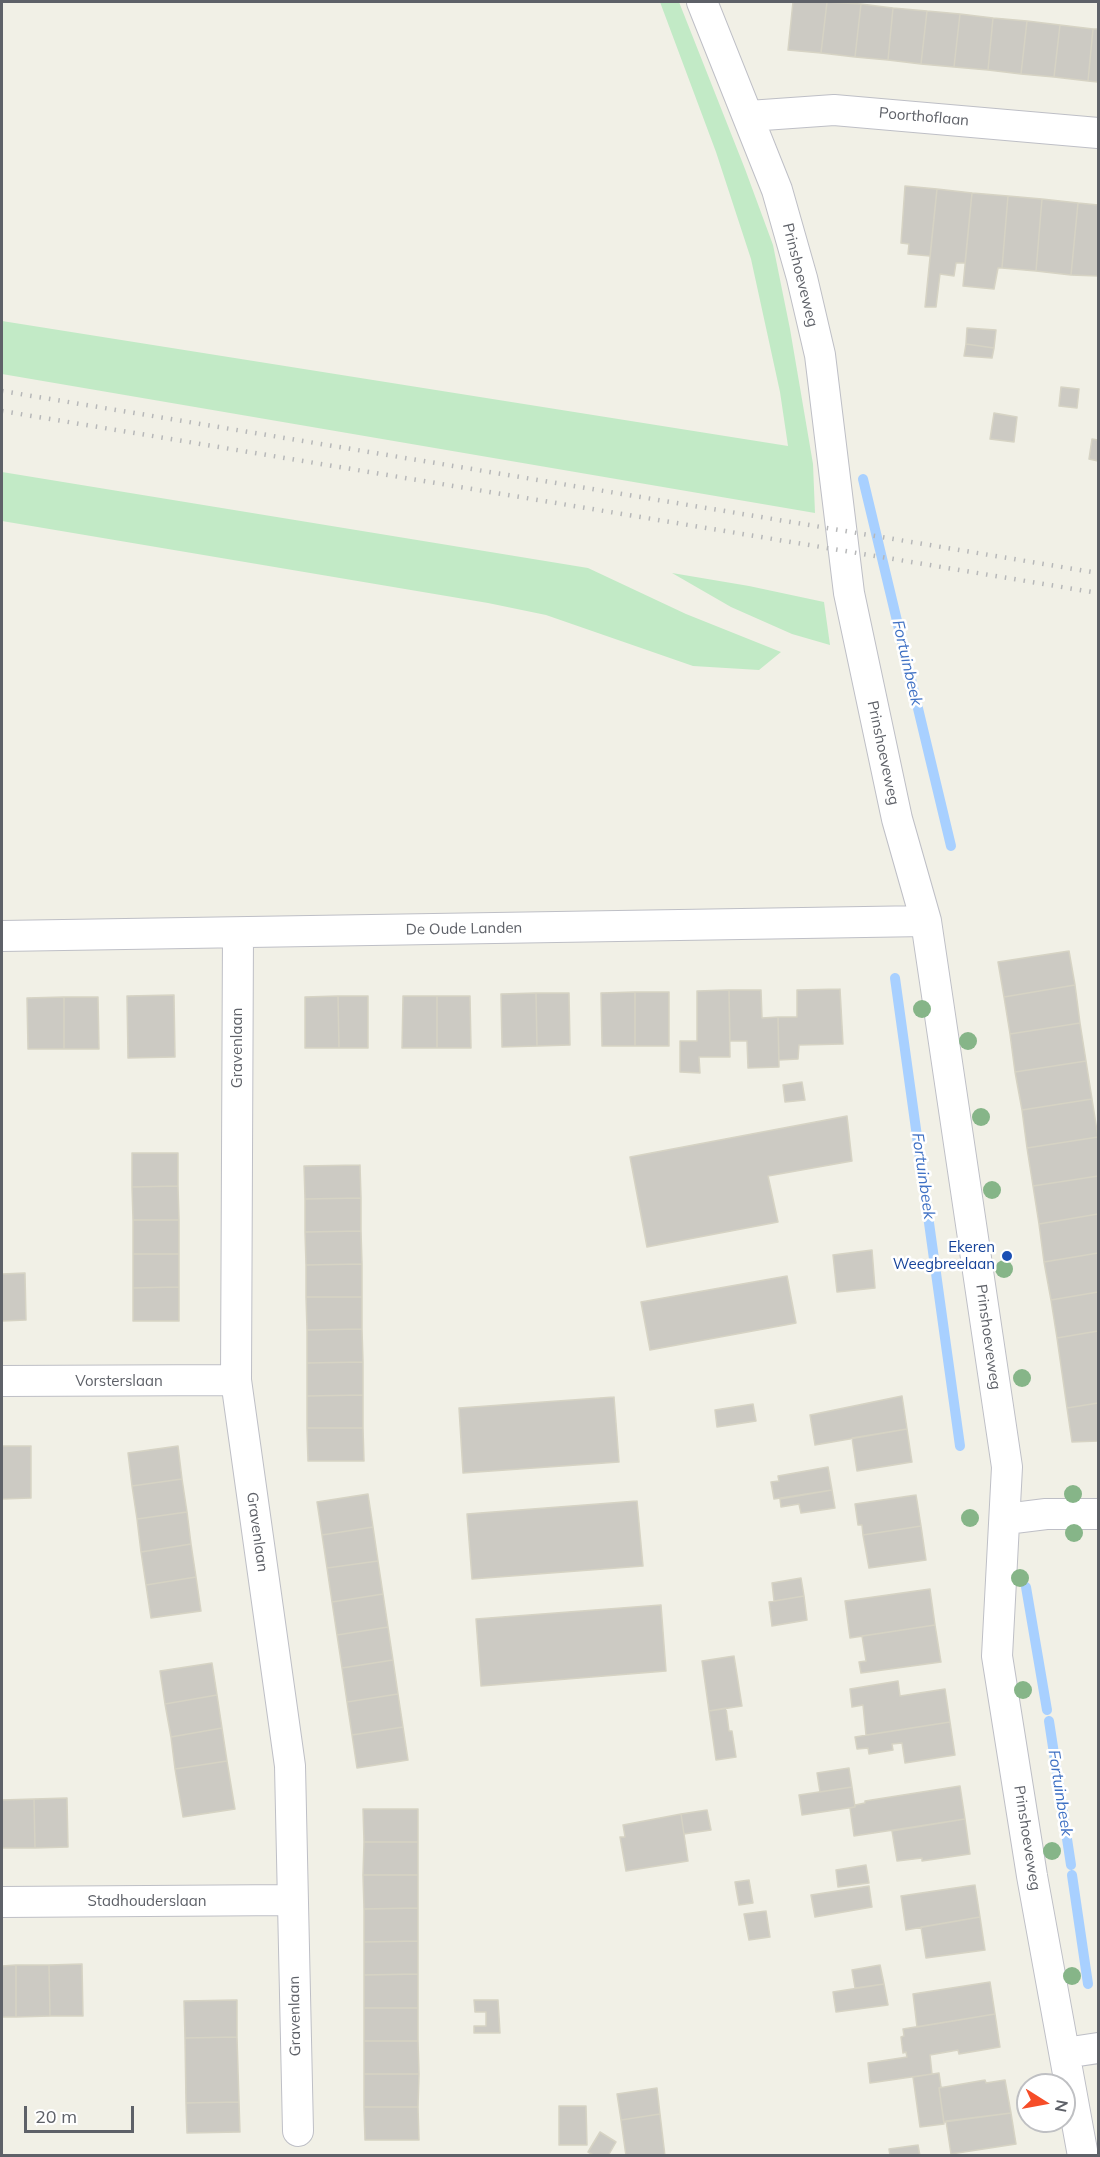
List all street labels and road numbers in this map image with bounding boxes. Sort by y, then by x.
street label: Poorthoflaan [878,104,970,130]
street label: Prinshoeveweg [778,221,822,329]
street label: Prinshoeveweg [863,699,903,807]
street label: De Oude Landen [406,919,522,939]
street label: Gravenlaan [228,1008,246,1088]
street label: Prinshoeveweg [972,1283,1004,1391]
street label: Vorsterslaan [75,1372,163,1390]
street label: Gravenlaan [242,1491,272,1573]
street label: Prinshoeveweg [1010,1784,1044,1892]
street label: Stadhouderslaan [88,1892,206,1910]
street label: Gravenlaan [285,1976,305,2056]

